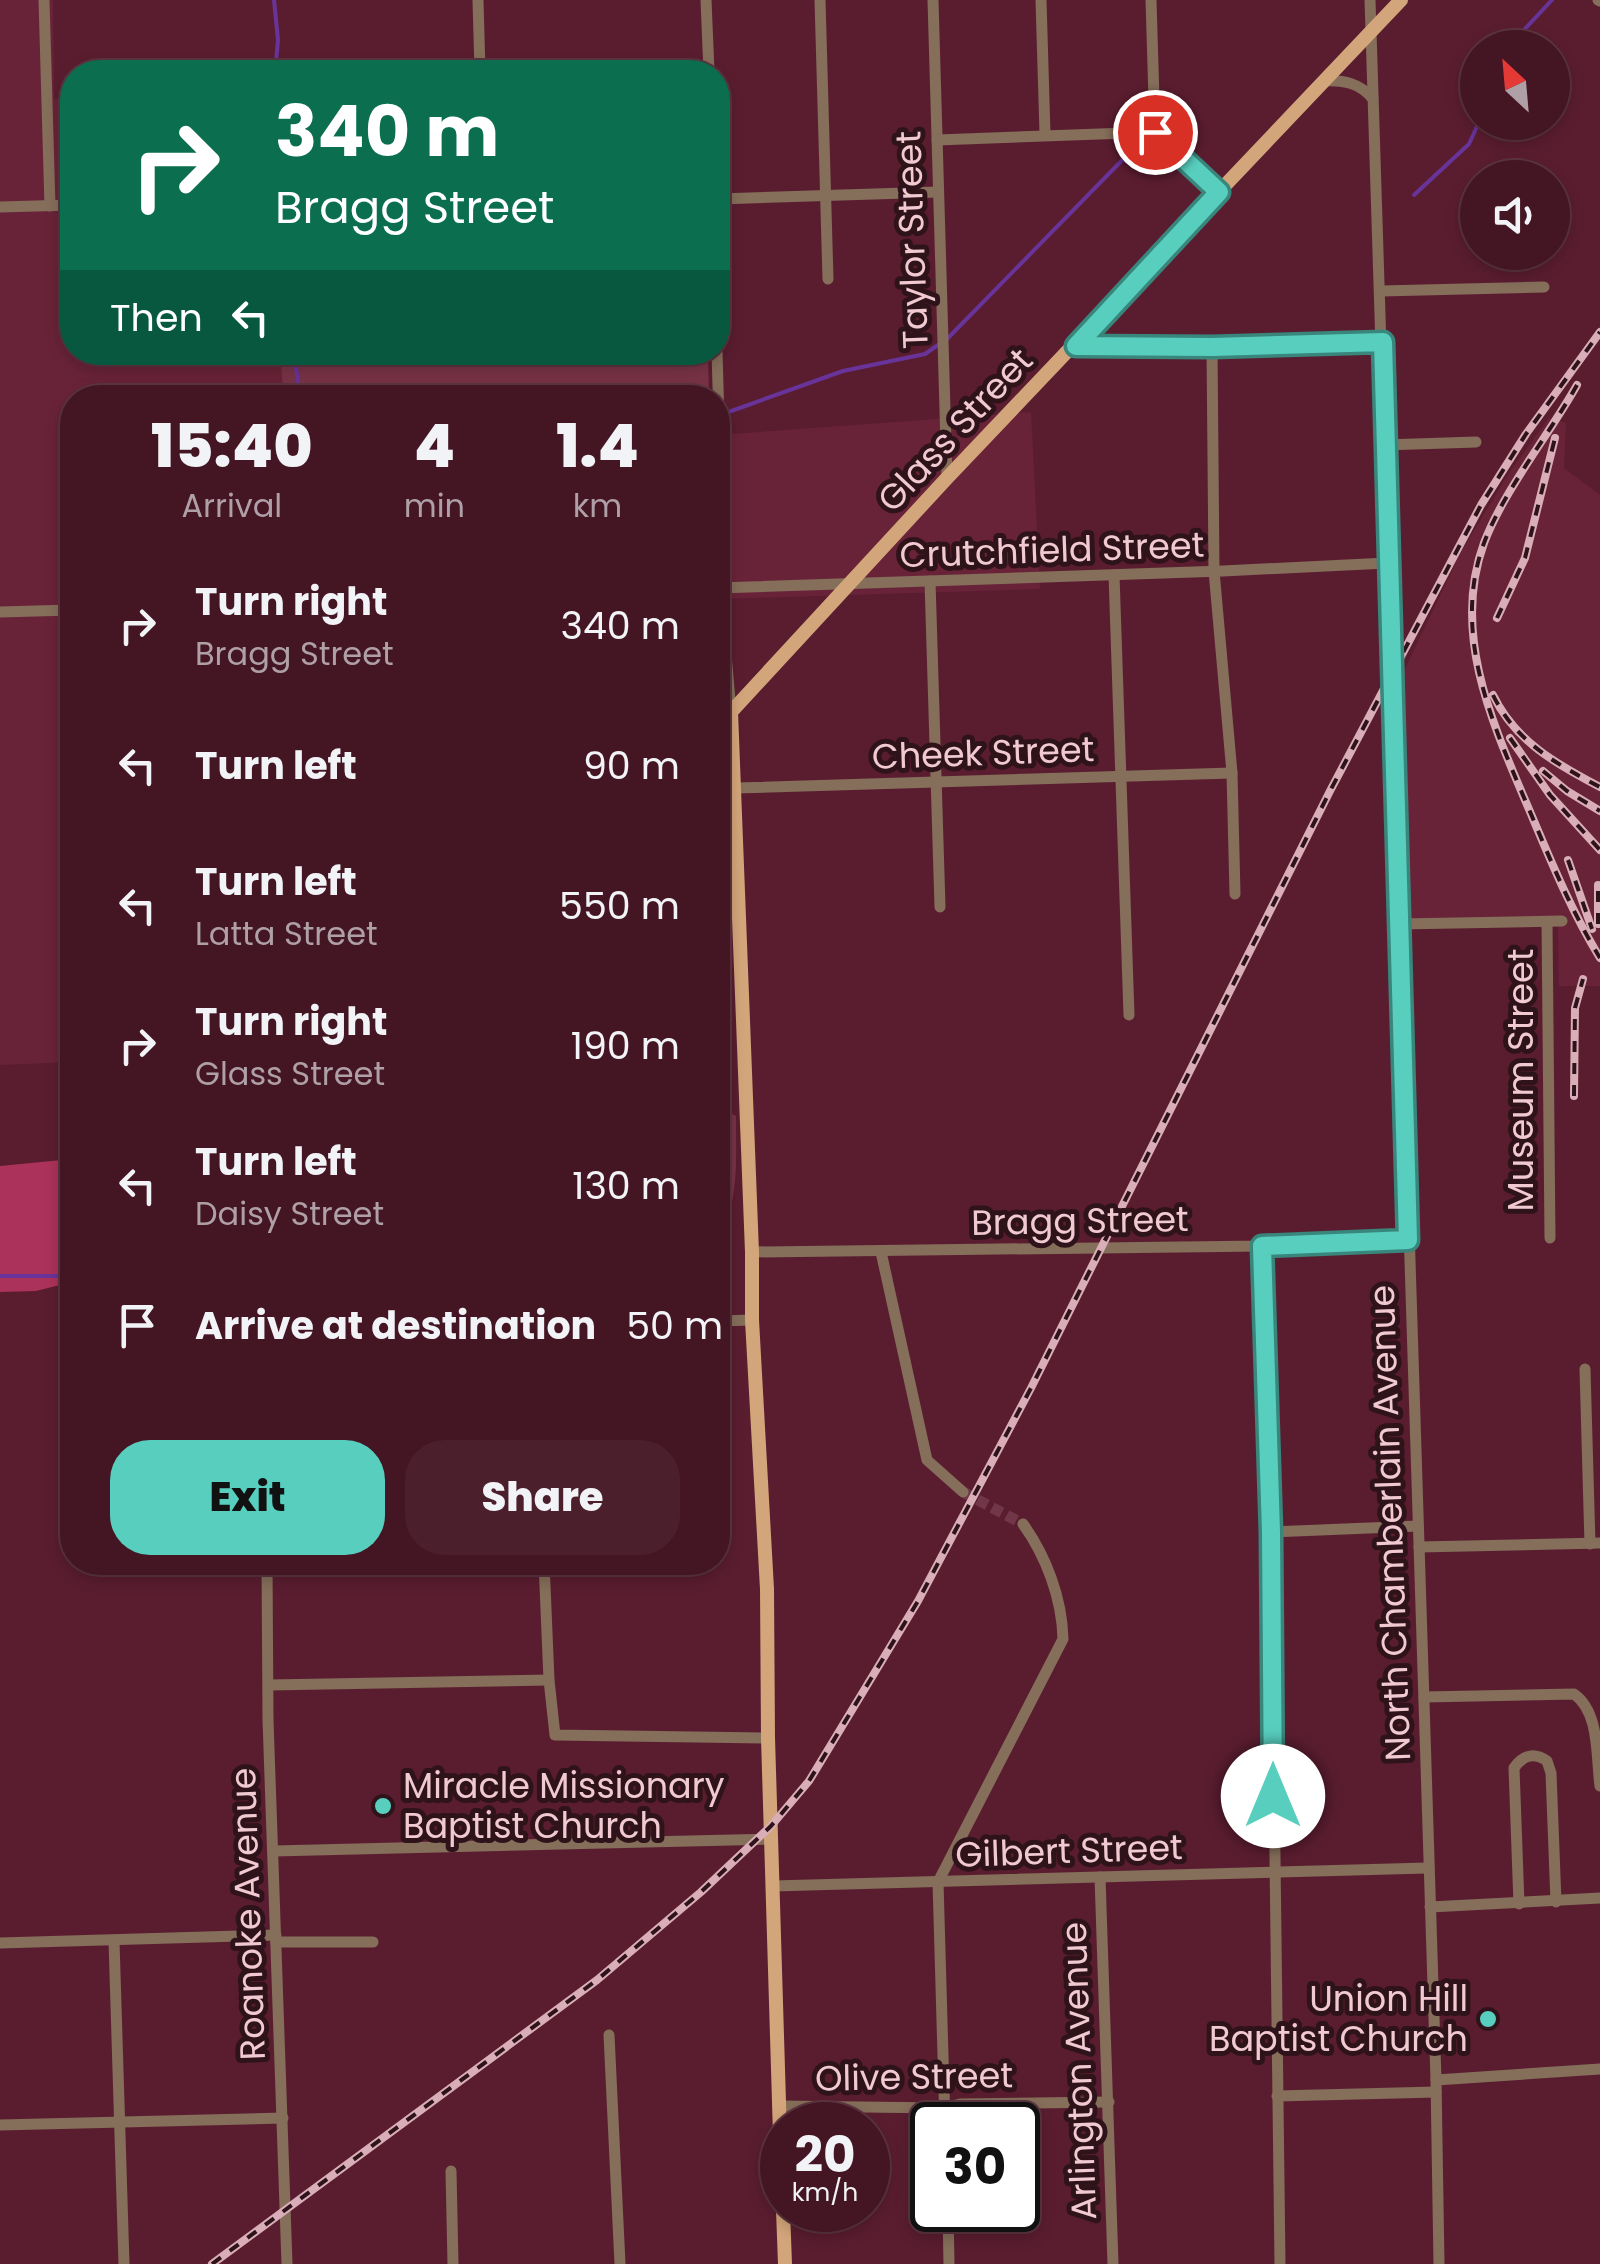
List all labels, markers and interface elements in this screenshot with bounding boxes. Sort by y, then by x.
north arrow [1460,30,1570,140]
map controls [1460,30,1570,270]
text: 340 m [275,82,499,181]
pin [1113,90,1198,175]
icon: right [110,100,240,230]
icon: arrive [1128,105,1183,160]
street label: Taylor Street [883,130,940,350]
button: sound [1460,160,1570,270]
text: Bragg Street [275,176,554,239]
icon: left [223,290,278,345]
text: Then [110,291,203,344]
street label: Glass Street [866,337,1043,522]
text: 15:40 [151,404,313,488]
text: 4 [414,404,455,488]
text: 1.4 [556,404,639,488]
text: Arrival [181,483,282,528]
text: min [404,483,465,528]
text: km [573,483,622,528]
street label: Crutchfield Street [899,520,1205,579]
text: Turn right [195,575,387,628]
icon: right [110,598,165,653]
text: 340 m [561,599,680,652]
text: Bragg Street [195,631,394,676]
street label: Cheek Street [871,724,1095,781]
icon: left [110,738,165,793]
text: Turn left [195,739,357,792]
text: 90 m [583,739,680,792]
text: Turn left [195,855,357,908]
icon: left [110,878,165,933]
text: 550 m [559,879,680,932]
text: Latta Street [195,911,378,956]
street label: Museum Street [1496,949,1545,1211]
text: Turn right [195,995,387,1048]
icon: right [110,1018,165,1073]
text: 190 m [571,1019,680,1072]
text: Glass Street [195,1051,385,1096]
text: Turn left [195,1135,357,1188]
icon: left [110,1158,165,1213]
text: 130 m [572,1159,680,1212]
text: Daisy Street [195,1191,384,1236]
street label: Bragg Street [971,1194,1189,1247]
street label: North Chamberlain Avenue [1357,1284,1422,1762]
icon: arrive [110,1298,165,1353]
text: Arrive at destination [195,1299,596,1352]
text: 50 m [626,1299,723,1352]
button: Exit [110,1440,385,1555]
button: Share [405,1440,680,1555]
position arrow [1221,1744,1325,1848]
place label: Miracle Missionary Baptist Church [403,1761,725,1850]
street label: Roanoke Avenue [218,1767,277,2061]
marker: Miracle Missionary Baptist Church [372,1795,394,1817]
street label: Gilbert Street [954,1822,1183,1879]
street label: Arlington Avenue [1049,1921,1108,2221]
place label: Union Hill Baptist Church [1209,1974,1468,2063]
marker: Union Hill Baptist Church [1477,2008,1499,2030]
street label: Olive Street [815,2050,1013,2103]
speed limit sign: 30 [910,2102,1040,2232]
text: 20 [794,2119,856,2190]
text: km/h [792,2175,858,2210]

